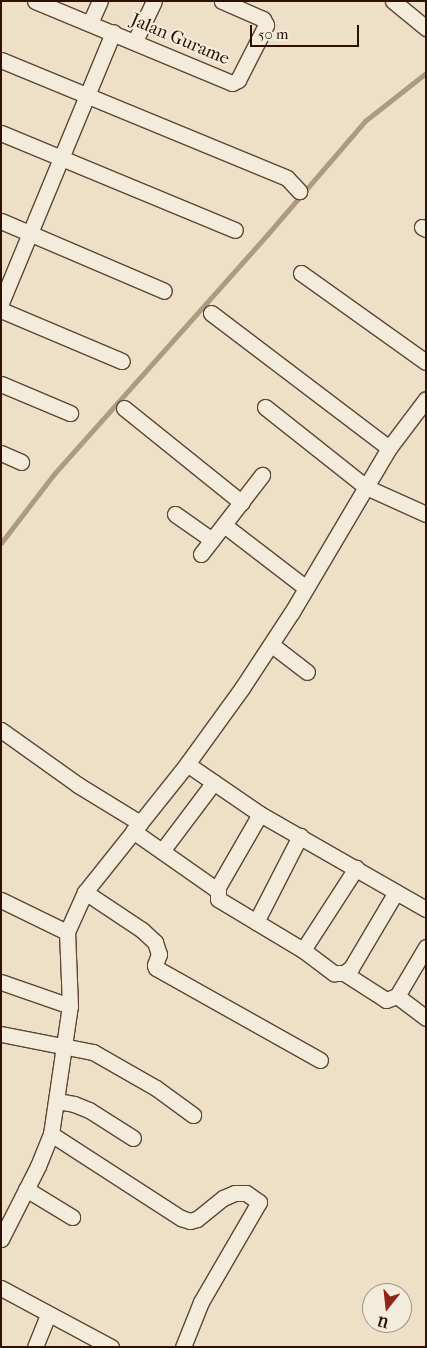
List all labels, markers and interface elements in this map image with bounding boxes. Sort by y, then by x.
street label: Jalan Gurame [127,10,233,70]
scale bar [252,15,361,47]
text: 50 m [258,25,288,43]
north arrow [362,1283,412,1333]
text: U [375,1312,391,1332]

